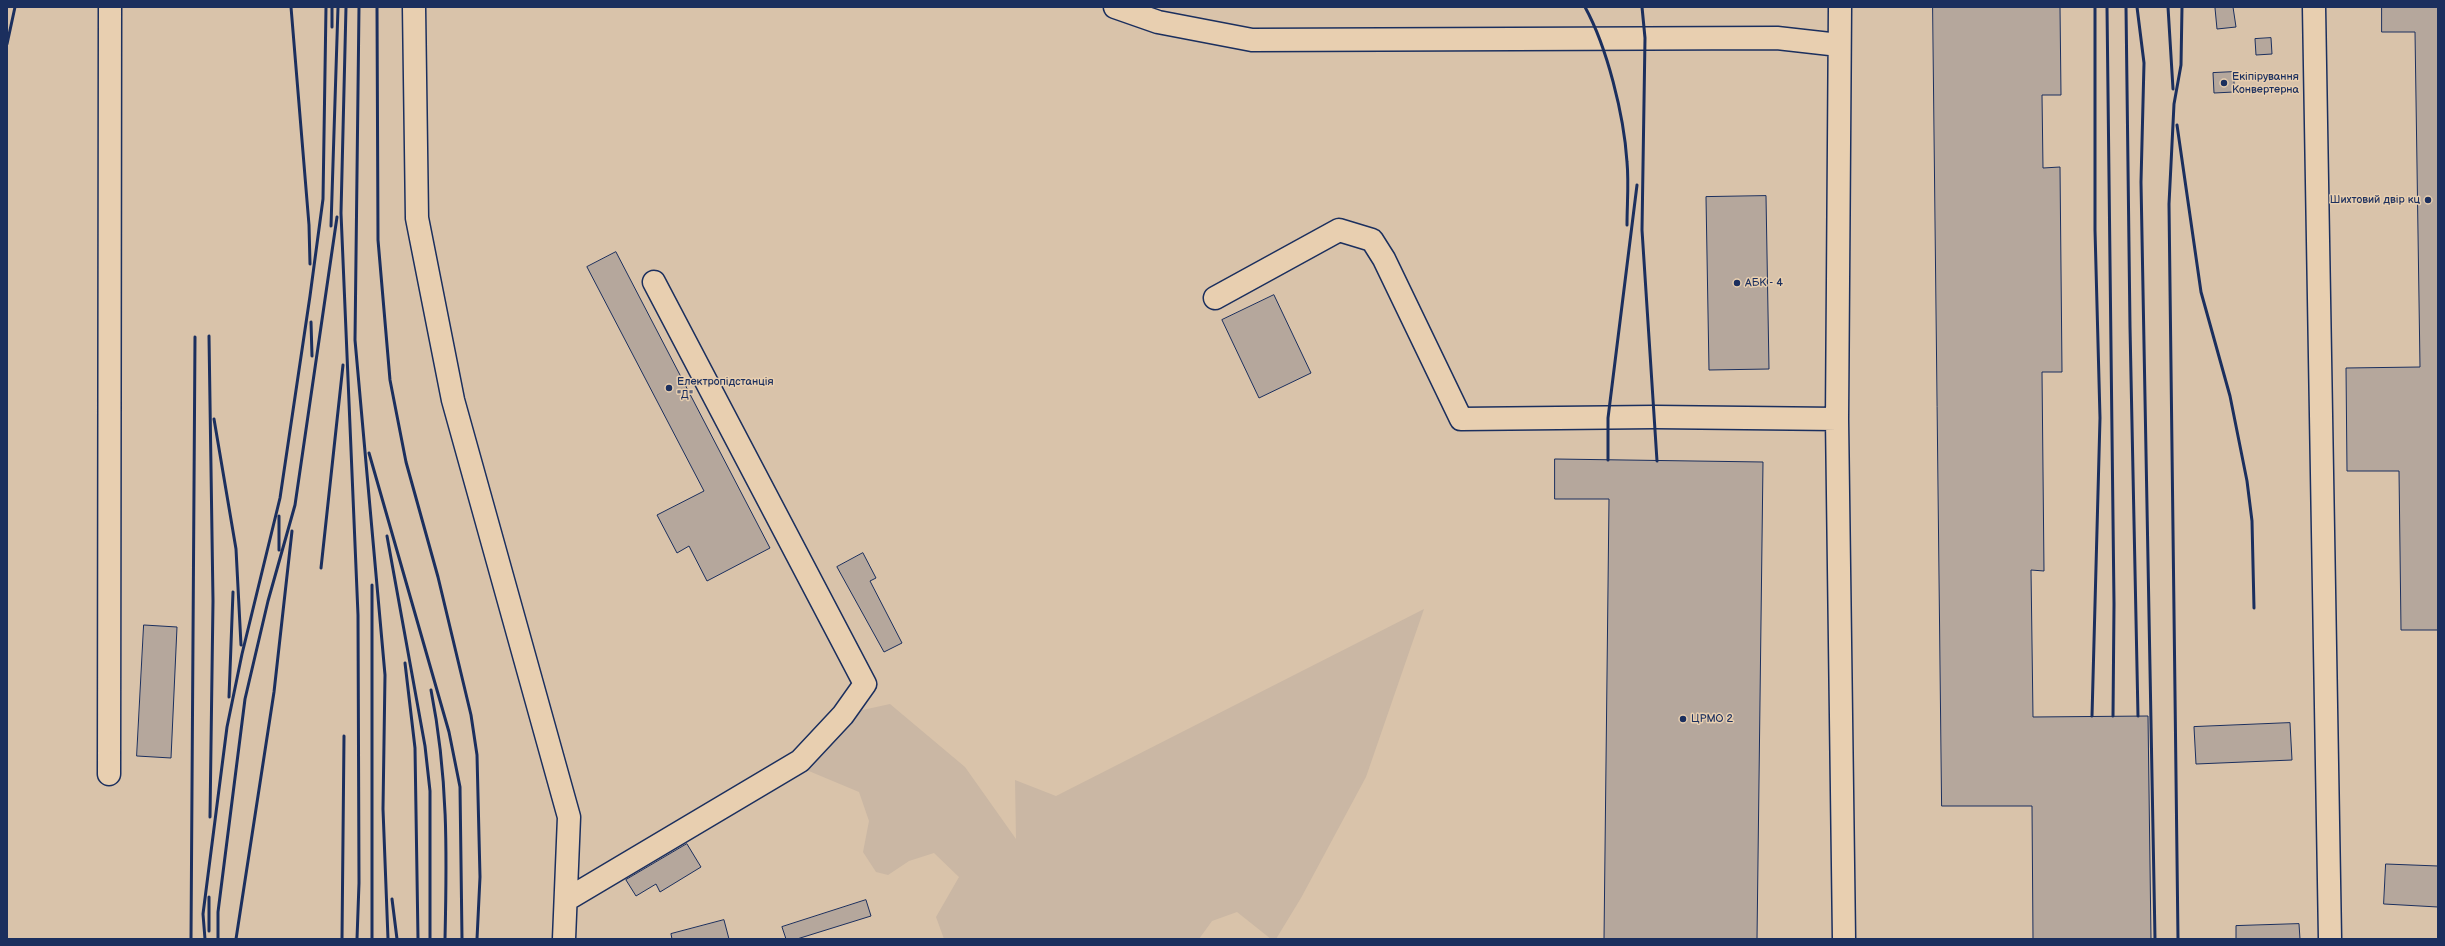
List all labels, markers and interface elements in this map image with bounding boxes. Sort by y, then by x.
place label: Екіпірування Конвертерна [2232,70,2299,96]
marker: Екіпірування Конвертерна [2219,78,2229,88]
place label: Шихтовий двір кц [2330,193,2420,207]
marker: Шихтовий двір кц [2423,195,2433,205]
place label: АБК - 4 [1745,276,1783,290]
marker: АБК - 4 [1732,278,1742,288]
place label: Електропідстанція "Д" [677,375,774,401]
marker: Електропідстанція "Д" [664,383,674,393]
place label: ЦРМО 2 [1691,712,1733,726]
marker: ЦРМО 2 [1678,714,1688,724]

